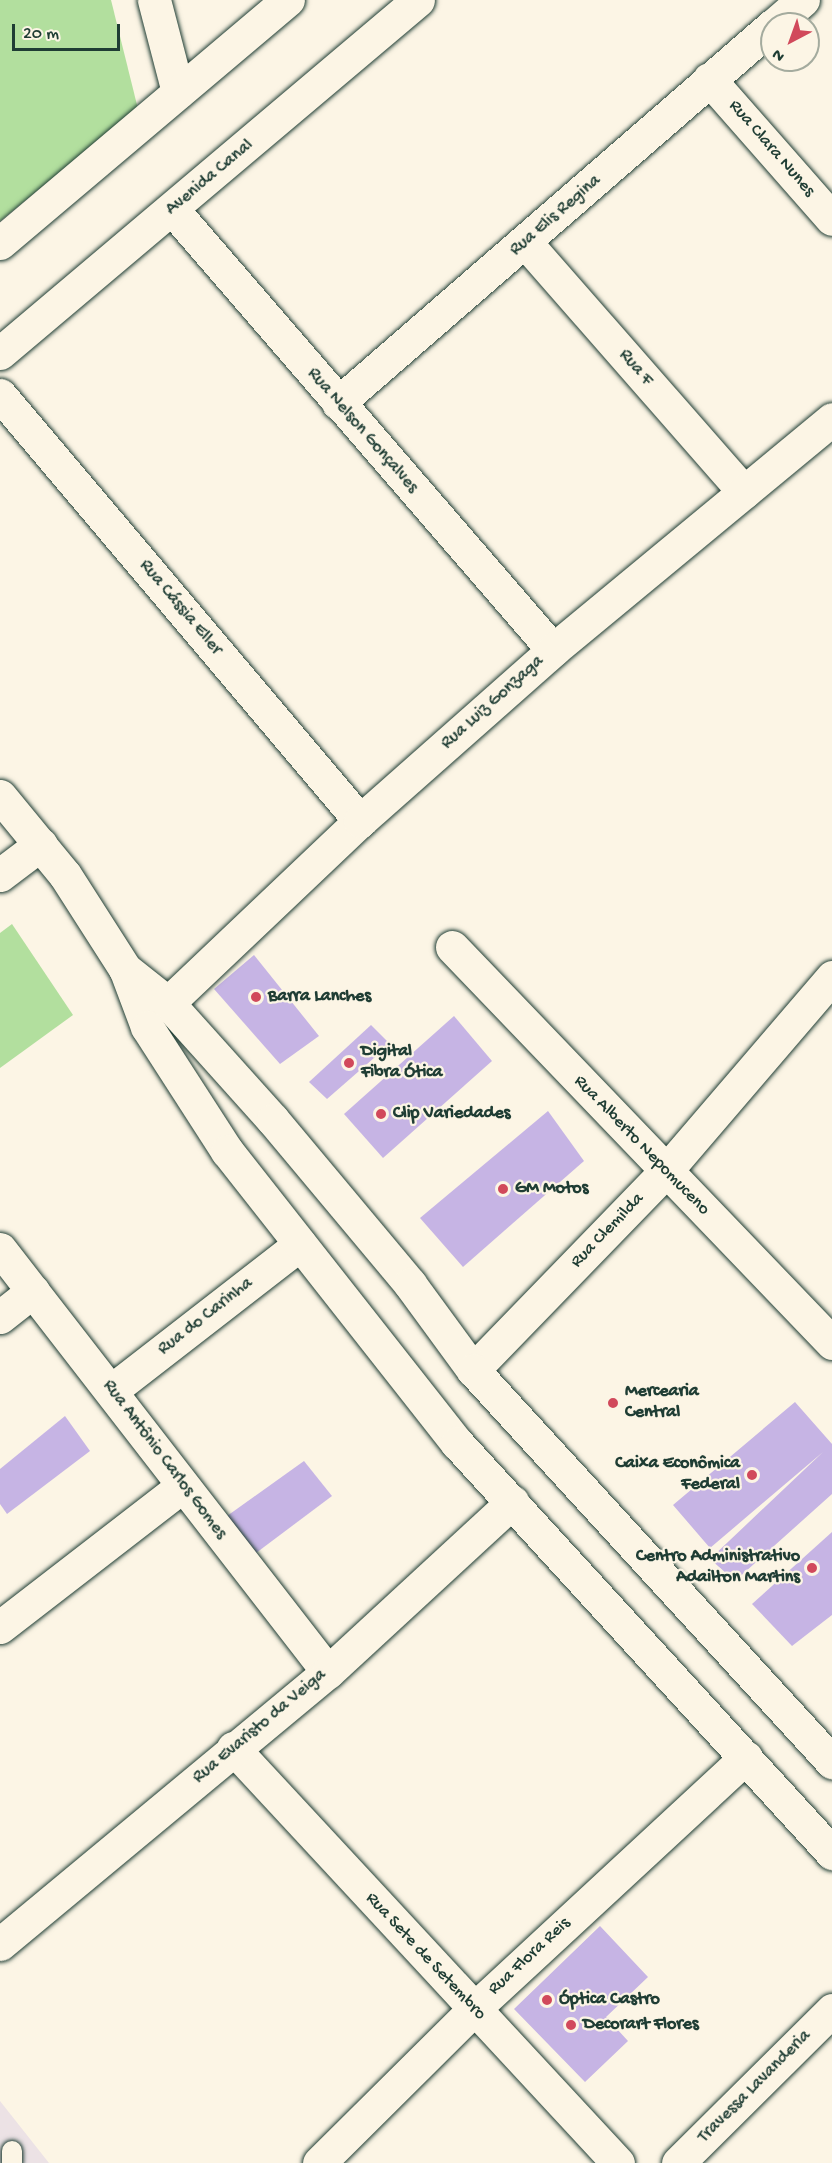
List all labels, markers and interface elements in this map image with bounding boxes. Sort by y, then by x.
scale bar [15,12,123,50]
north arrow [760,12,820,72]
text: 20 m [23,24,59,45]
text: N [769,44,789,65]
street label: Rua Clara Nunes [723,96,819,202]
street label: Avenida Canal [162,135,258,221]
street label: Rua Elis Regina [506,171,606,261]
street label: Rua F [613,345,657,391]
street label: Rua Nelson Gonçalves [302,364,422,498]
street label: Rua Cássia Eller [134,556,226,660]
street label: Rua Luiz Gonzaga [437,651,549,755]
place label: Barra Lanches [268,986,371,1008]
marker: Barra Lanches [249,990,263,1004]
place label: Digital Fibra Ótica [361,1042,442,1084]
marker: Digital Fibra Ótica [342,1056,356,1070]
street label: Rua Alberto Nepomuceno [568,1071,714,1221]
place label: Clip Variedades [393,1103,510,1125]
marker: Clip Variedades [374,1107,388,1121]
place label: GM Motos [515,1178,588,1200]
marker: GM Motos [496,1182,510,1196]
street label: Rua Clemilda [567,1189,649,1273]
street label: Rua do Carinha [154,1273,258,1361]
street label: Rua Antônio Carlos Gomes [97,1376,231,1544]
place label: Mercearia Central [625,1382,699,1424]
marker: Mercearia Central [606,1396,620,1410]
place label: Caixa Econômica Federal [615,1454,740,1496]
marker: Caixa Econômica Federal [745,1468,759,1482]
place label: Centro Administrativo Adailton Martins [636,1547,800,1590]
marker: Centro Administrativo Adailton Martins [805,1561,819,1575]
street label: Rua Evaristo da Veiga [189,1665,331,1789]
street label: Rua Sete de Setembro [360,1889,490,2025]
street label: Rua Flora Reis [484,1913,576,2001]
place label: Óptica Castro [559,1989,660,2011]
marker: Óptica Castro [540,1993,554,2007]
place label: Decorart Flores [583,2014,699,2036]
marker: Decorart Flores [564,2018,578,2032]
street label: Travessa Lavanderia [694,2026,816,2148]

